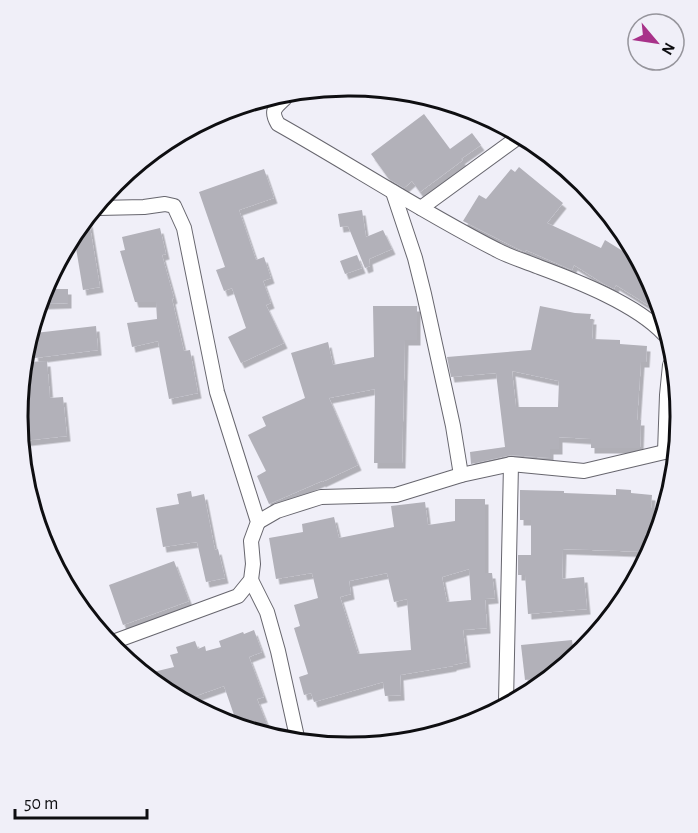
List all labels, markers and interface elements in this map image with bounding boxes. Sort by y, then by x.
north arrow [626,12,686,72]
text: N [659,40,678,58]
scale bar [15,782,147,820]
text: 50 m [24,795,58,813]

